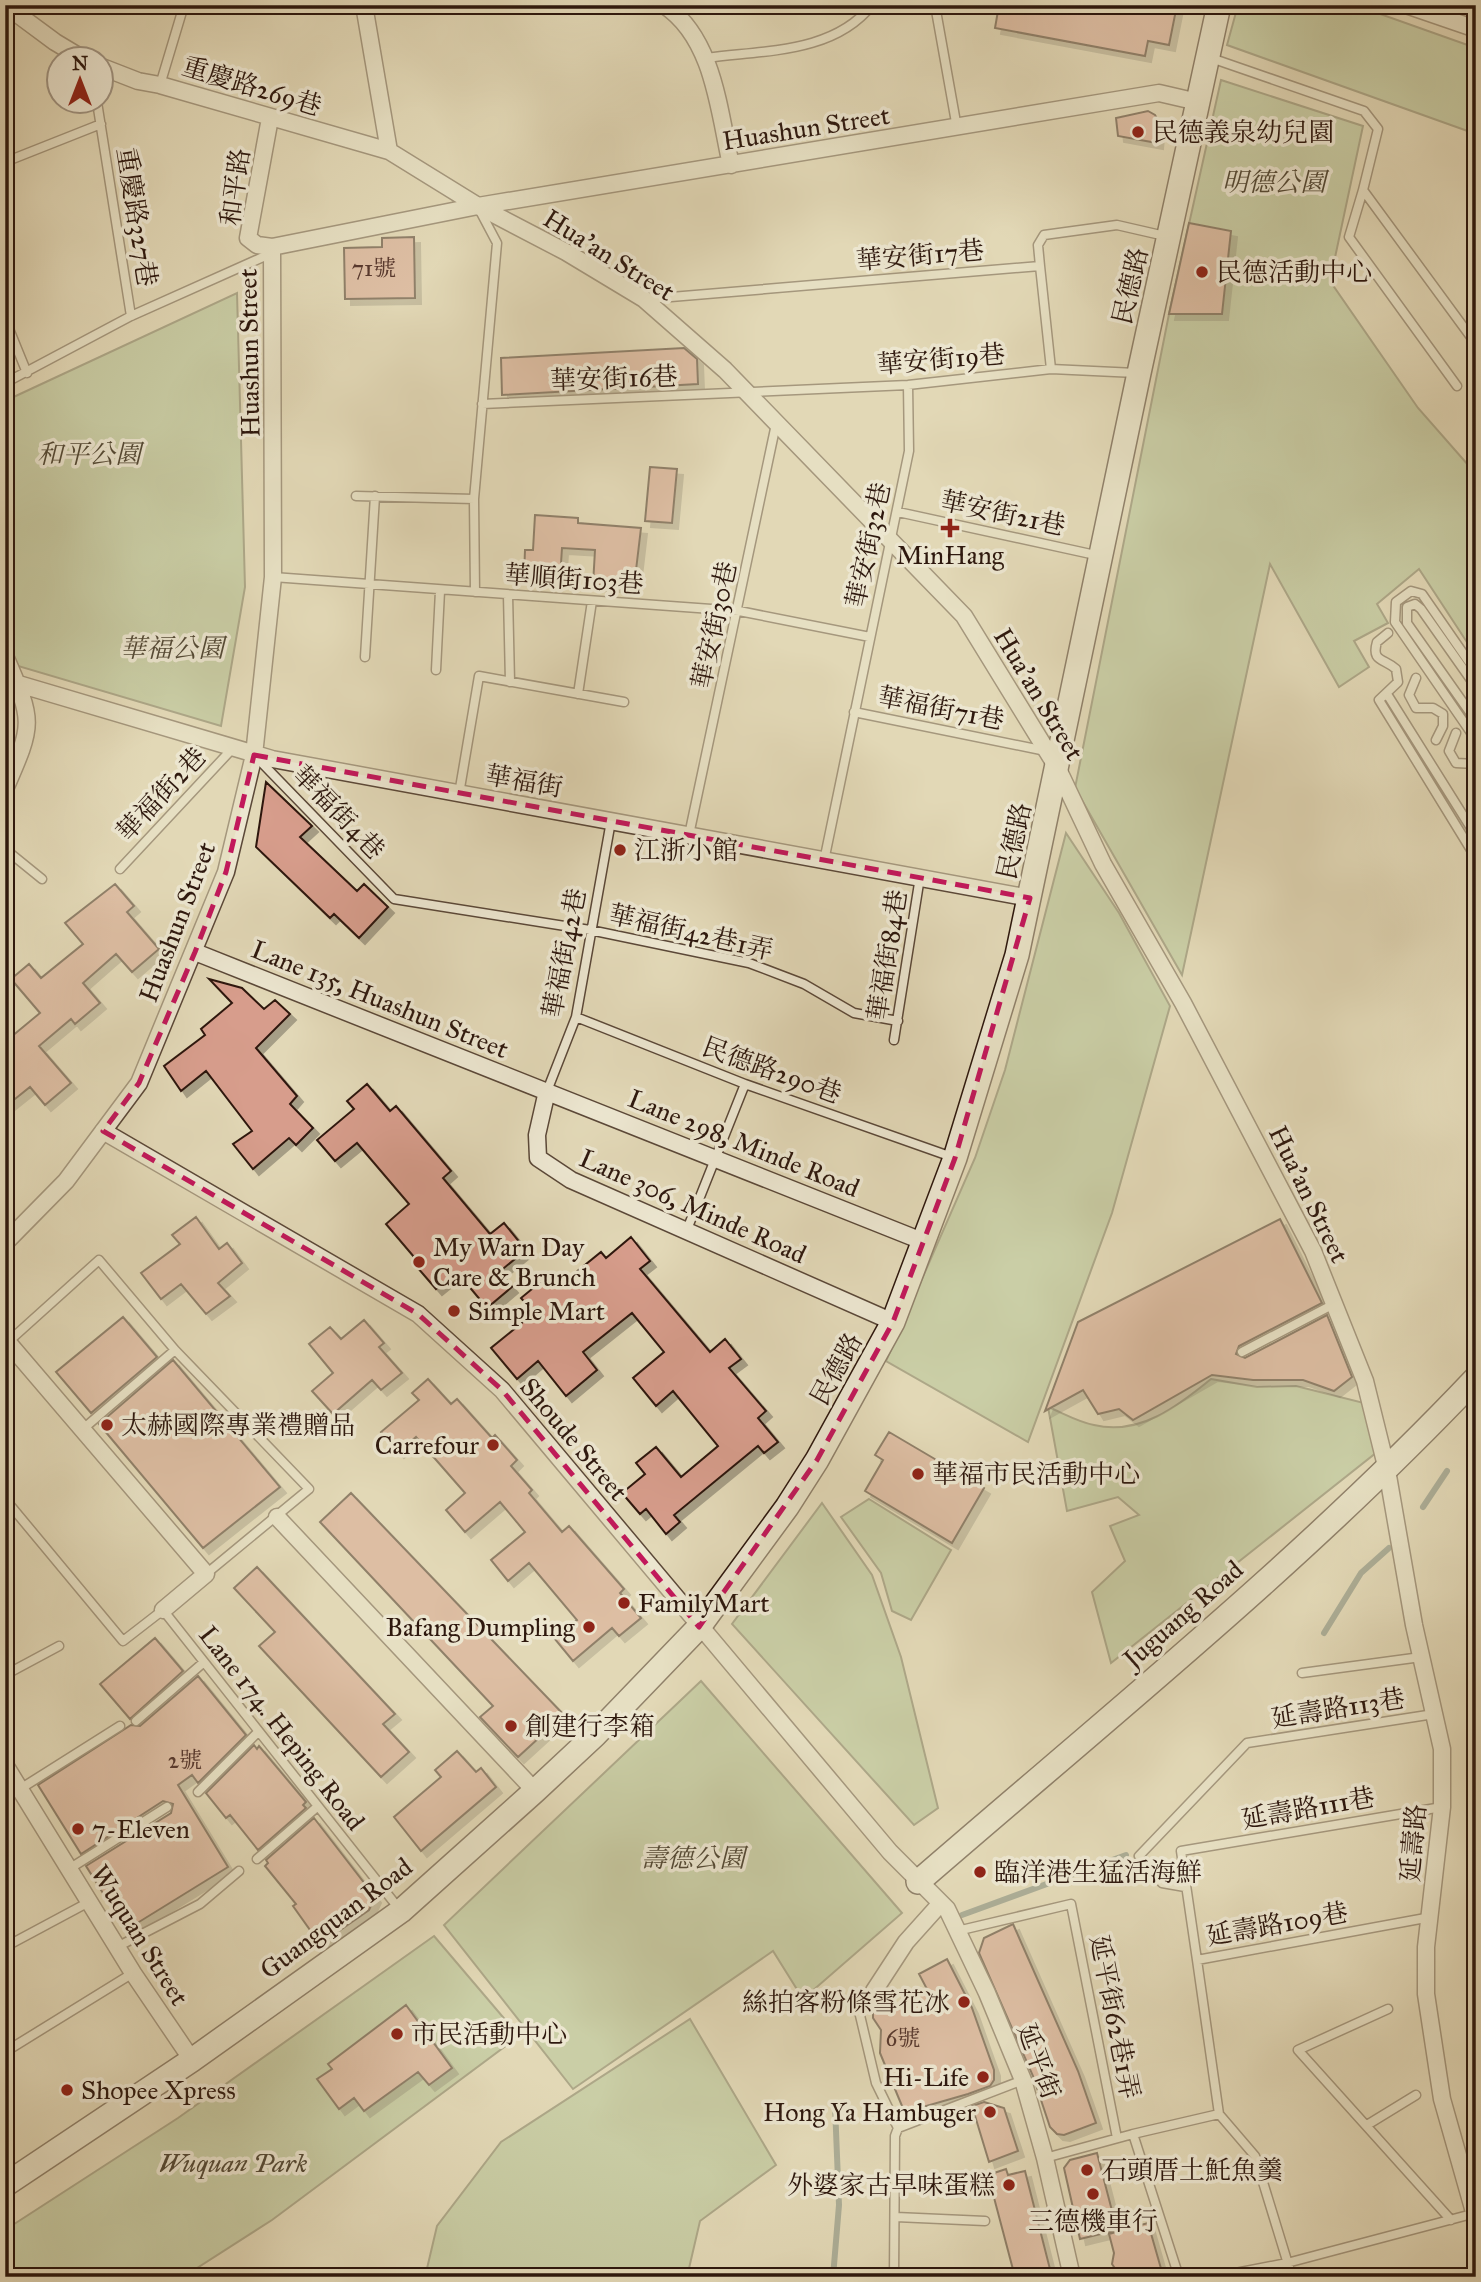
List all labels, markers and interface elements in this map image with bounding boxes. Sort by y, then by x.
north arrow [46,46,116,116]
street label: 重慶路269巷 [178,50,326,122]
text: N [72,52,88,75]
street label: Huashun Street [720,99,892,157]
place label: 民德義泉幼兒園 [1152,116,1334,148]
marker: 民德義泉幼兒園 [1130,124,1146,140]
street label: 重慶路327巷 [110,145,164,289]
street label: 和平路 [214,146,256,228]
park label: 明德公園 [1222,166,1330,198]
street label: Hua'an Street [538,202,680,308]
street label: 華安街17巷 [855,233,985,277]
street label: 民德路 [1106,244,1154,328]
house number: 71號 [352,254,396,282]
place label: 民德活動中心 [1216,256,1372,288]
marker: 民德活動中心 [1194,264,1210,280]
street label: Huashun Street [232,268,266,438]
street label: 華安街19巷 [876,337,1006,381]
street label: 華安街16巷 [550,360,678,396]
park label: 和平公園 [37,438,145,470]
street label: 華安街32巷 [839,479,897,611]
street label: 華安街21巷 [938,484,1068,542]
marker: MinHang [942,520,958,536]
place label: MinHang [896,539,1005,571]
street label: 華順街103巷 [503,558,645,600]
street label: 華安街30巷 [685,558,743,692]
street label: Hua'an Street [987,622,1091,766]
park label: 華福公園 [120,632,228,664]
street label: 華福街71巷 [875,680,1007,736]
street label: 華福街2巷 [109,740,213,848]
street label: 華福街4巷 [286,758,392,866]
street label: 華福街 [483,758,565,804]
street label: 民德路 [990,800,1038,882]
place label: 江浙小館 [634,834,738,866]
street label: Huashun Street [132,837,222,1007]
marker: 江浙小館 [612,842,628,858]
street label: 華福街42巷 [536,885,592,1021]
street label: 華福街84巷 [861,887,913,1023]
street label: 華福街42巷1弄 [606,898,776,966]
street label: Lane 135, Huashun Street [247,933,513,1065]
street label: 民德路290巷 [698,1030,846,1110]
street label: Lane 298, Minde Road [624,1082,864,1204]
street label: Hua'an Street [1262,1120,1356,1268]
street label: Lane 306, Minde Road [575,1142,811,1270]
place label: My Warn Day Care & Brunch [433,1231,596,1293]
marker: My Warn Day Care & Brunch [411,1254,427,1270]
place label: Simple Mart [468,1295,605,1327]
marker: Simple Mart [446,1303,462,1319]
street label: 民德路 [803,1327,869,1411]
street label: Shoude Street [513,1371,635,1507]
place label: 太赫國際專業禮贈品 [121,1409,355,1441]
marker: 太赫國際專業禮贈品 [99,1417,115,1433]
place label: Carrefour [375,1429,479,1461]
marker: Carrefour [485,1437,501,1453]
place label: 華福市民活動中心 [932,1458,1140,1490]
marker: 華福市民活動中心 [910,1466,926,1482]
street label: Juguang Road [1114,1553,1249,1677]
place label: FamilyMart [638,1587,769,1619]
marker: FamilyMart [616,1595,632,1611]
place label: Bafang Dumpling [386,1611,576,1643]
street label: Lane 174. Heping Road [192,1619,372,1837]
marker: Bafang Dumpling [581,1619,597,1635]
street label: 延壽路113巷 [1269,1682,1407,1734]
place label: 創建行李箱 [525,1710,655,1742]
marker: 創建行李箱 [503,1718,519,1734]
house number: 2號 [168,1746,202,1774]
street label: 延壽路111巷 [1239,1781,1377,1835]
street label: 延壽路 [1394,1803,1432,1883]
place label: 7-Eleven [92,1813,190,1845]
marker: 7-Eleven [70,1821,86,1837]
park label: 壽德公園 [641,1842,749,1874]
street label: Guangquan Road [254,1850,418,1986]
place label: 臨洋港生猛活海鮮 [994,1856,1202,1888]
street label: Wuquan Street [84,1859,196,2011]
marker: 臨洋港生猛活海鮮 [972,1864,988,1880]
street label: 延壽路109巷 [1204,1896,1350,1952]
street label: 延平街62巷1弄 [1083,1932,1147,2102]
place label: 絲拍客粉條雪花冰 [742,1986,950,2018]
marker: 絲拍客粉條雪花冰 [956,1994,972,2010]
place label: 市民活動中心 [411,2018,567,2050]
street label: 延平街 [1011,2019,1067,2103]
house number: 6號 [886,2024,920,2052]
marker: 市民活動中心 [389,2026,405,2042]
place label: Hi-Life [883,2061,969,2093]
marker: Hi-Life [975,2069,991,2085]
place label: Shopee Xpress [81,2074,236,2106]
marker: Shopee Xpress [59,2082,75,2098]
place label: Hong Ya Hambuger [763,2096,976,2128]
marker: Hong Ya Hambuger [982,2104,998,2120]
park label: Wuquan Park [159,2147,308,2179]
place label: 石頭厝土魠魚羹 [1101,2154,1283,2186]
marker: 石頭厝土魠魚羹 [1079,2162,1095,2178]
place label: 外婆家古早味蛋糕 [787,2169,995,2201]
marker: 外婆家古早味蛋糕 [1001,2177,1017,2193]
marker: 三德機車行 [1085,2186,1101,2202]
place label: 三德機車行 [1028,2205,1158,2237]

